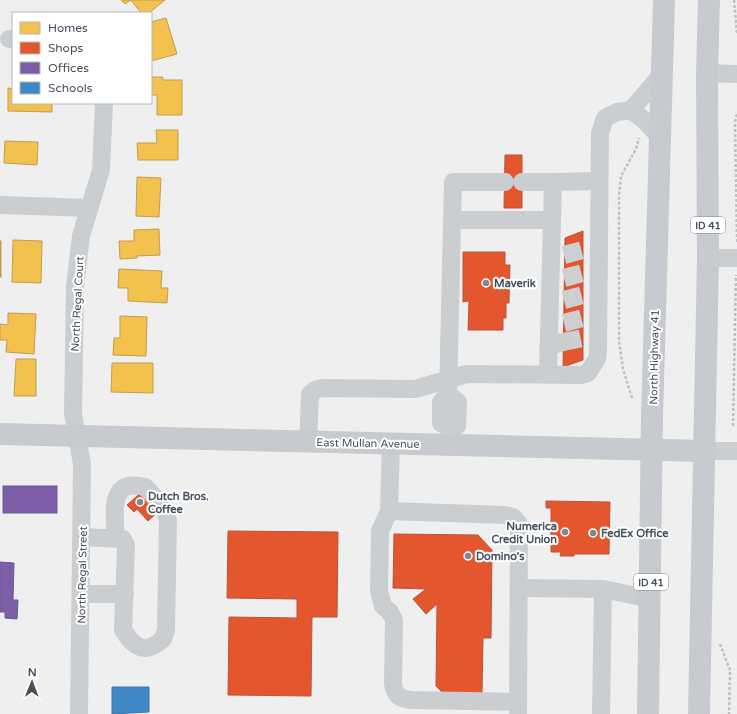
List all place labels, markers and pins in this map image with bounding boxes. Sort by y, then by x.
place label: Maverik [494,277,536,290]
marker: Maverik [481,278,491,288]
place label: Dutch Bros. Coffee [148,490,209,516]
marker: Dutch Bros. Coffee [135,497,145,507]
place label: Numerica Credit Union [491,520,557,546]
marker: Numerica Credit Union [560,527,570,537]
place label: FedEx Office [601,527,669,540]
marker: FedEx Office [588,528,598,538]
place label: Domino's [476,550,525,563]
marker: Domino's [463,551,473,561]

